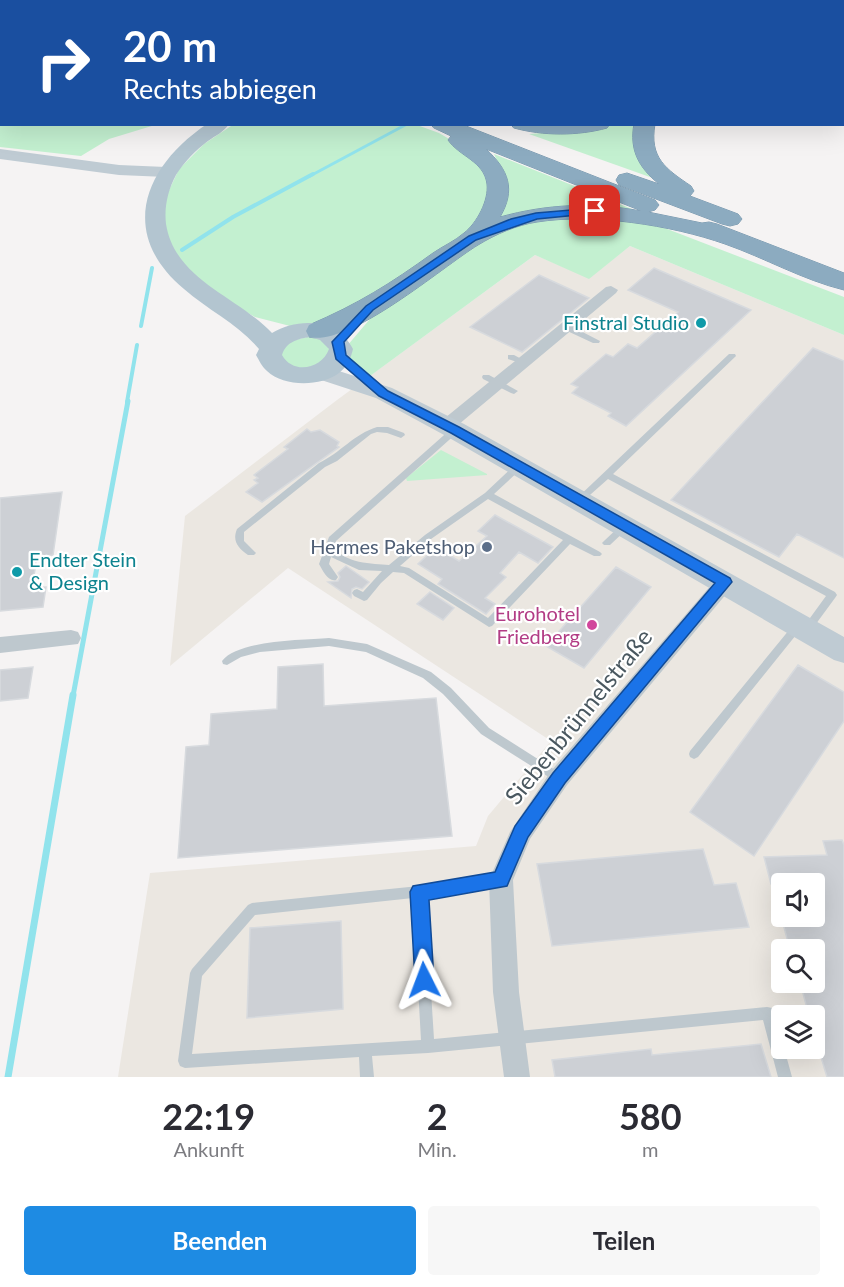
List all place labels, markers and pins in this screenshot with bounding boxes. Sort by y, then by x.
pin [569,185,620,236]
place label: Finstral Studio [563,310,689,334]
marker: Finstral Studio [694,316,708,330]
place label: Hermes Paketshop [310,534,475,558]
marker: Hermes Paketshop [480,540,494,554]
place label: Endter Stein & Design [29,547,136,594]
marker: Endter Stein & Design [10,565,24,579]
place label: Eurohotel Friedberg [495,601,580,648]
marker: Eurohotel Friedberg [585,618,599,632]

